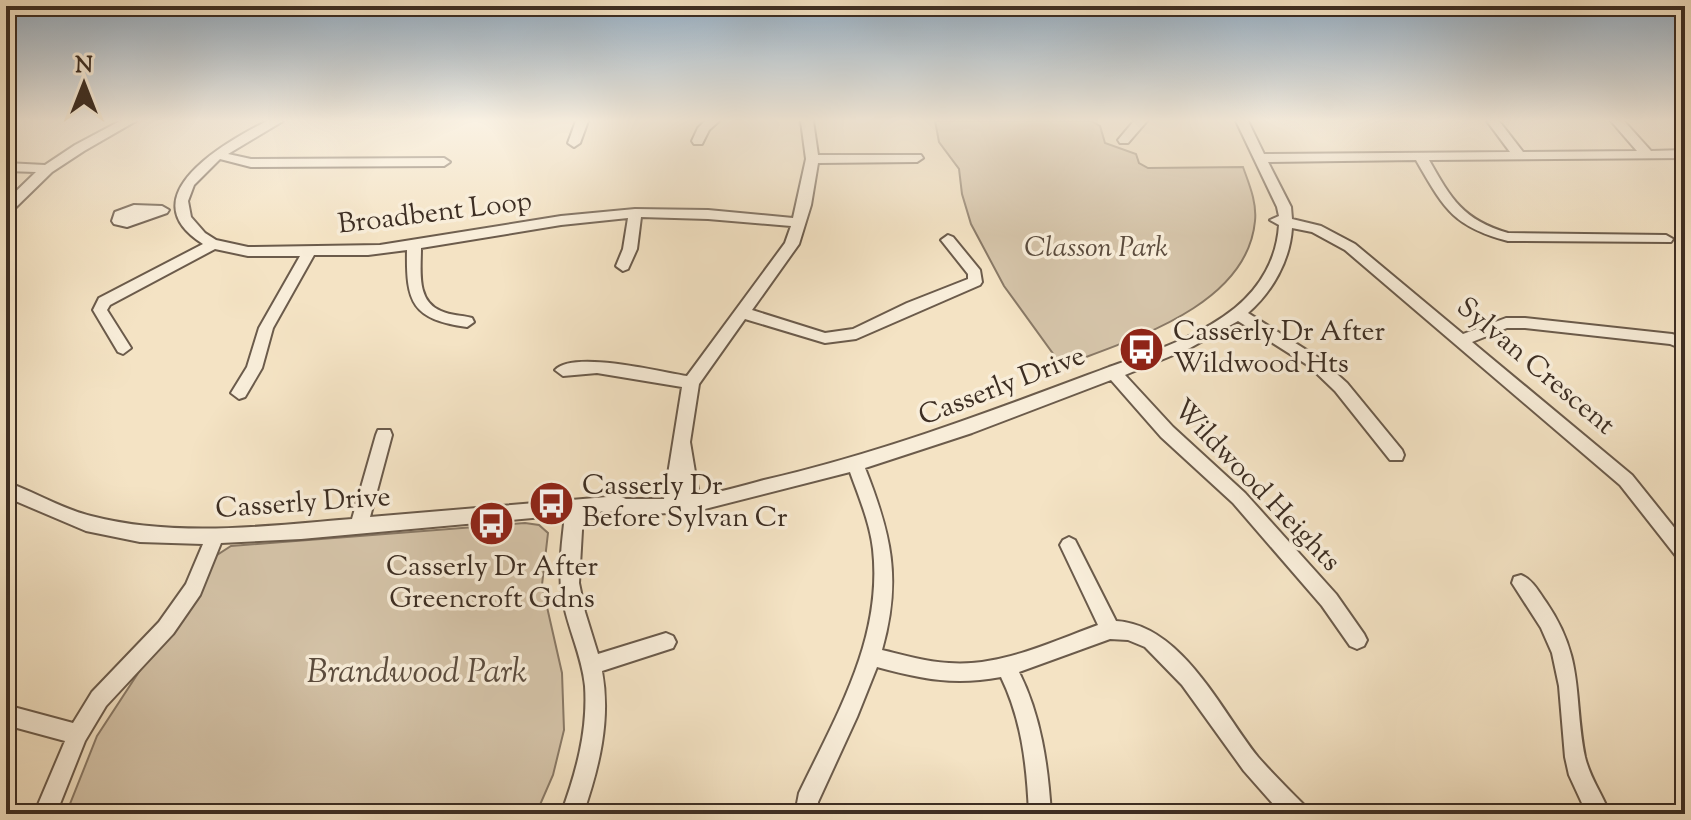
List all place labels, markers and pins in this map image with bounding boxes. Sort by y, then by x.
place label: Casserly Dr After Wildwood Hts [1173,313,1386,385]
bus stop icon: Casserly Dr After Wildwood Hts [1118,325,1166,373]
place label: Casserly Dr Before Sylvan Cr [582,467,788,539]
bus stop icon: Casserly Dr Before Sylvan Cr [527,479,575,527]
bus stop icon: Casserly Dr After Greencroft Gdns [468,500,516,548]
place label: Casserly Dr After Greencroft Gdns [386,548,599,620]

